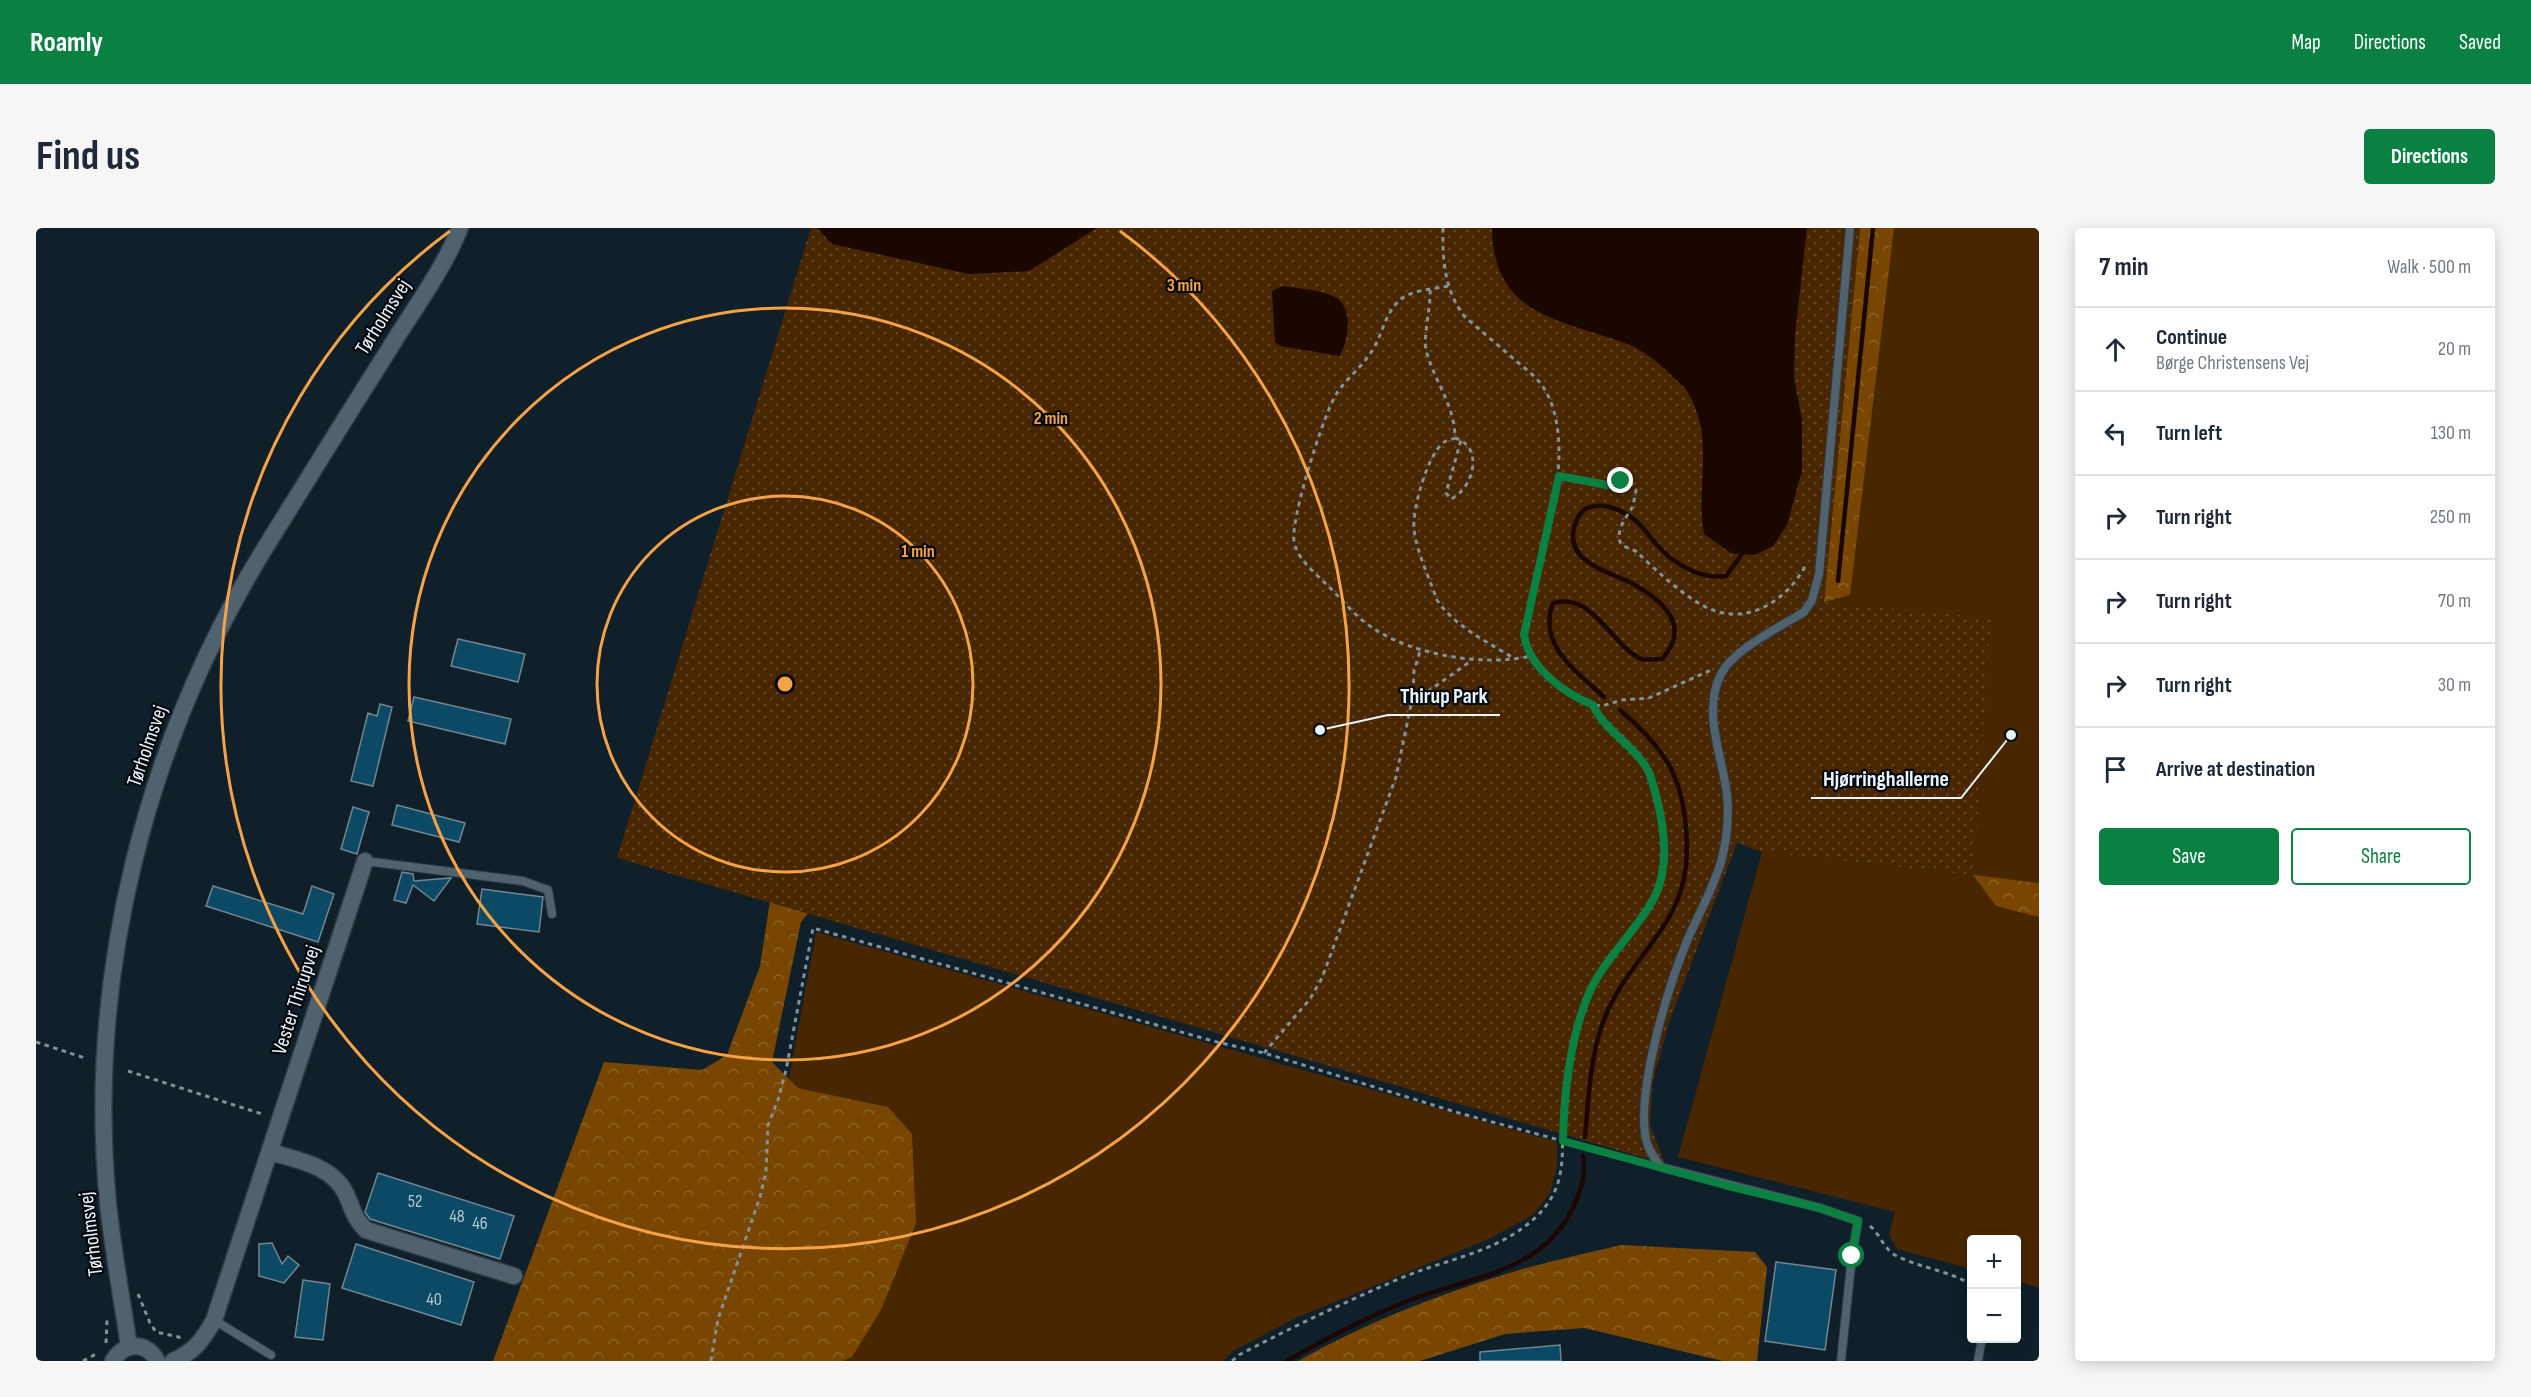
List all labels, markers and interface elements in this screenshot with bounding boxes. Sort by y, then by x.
text: Roamly [30,26,103,59]
text: Map [2291,30,2321,55]
text: Directions [2354,30,2426,55]
text: Saved [2459,30,2501,55]
button: Directions [2364,129,2495,184]
text: Find us [36,131,140,182]
text: 7 min [2099,252,2148,283]
text: Walk · 500 m [2387,255,2471,279]
street label: Tørholmsvej [350,274,416,360]
text: 3 min [1167,275,1201,296]
text: Continue [2156,324,2227,351]
icon: ahead [2099,333,2132,366]
text: 20 m [2438,337,2471,361]
text: Børge Christensens Vej [2156,351,2309,375]
text: 2 min [1034,408,1068,429]
icon: left [2099,417,2132,450]
text: Turn left [2156,420,2222,447]
text: 130 m [2431,421,2471,445]
route end [1607,467,1633,493]
icon: right [2099,501,2132,534]
text: Turn right [2156,504,2232,531]
text: 250 m [2430,505,2471,529]
text: 1 min [901,541,935,562]
icon: right [2099,585,2132,618]
text: Turn right [2156,588,2232,615]
text: 70 m [2438,589,2471,613]
icon: right [2099,669,2132,702]
text: Turn right [2156,672,2232,699]
text: 30 m [2438,673,2471,697]
centre of rings [775,674,795,694]
callout: Thirup Park [1388,675,1500,715]
text: Thirup Park [1400,683,1489,710]
street label: Tørholmsvej [121,702,173,790]
icon: arrive [2099,753,2132,786]
text: Arrive at destination [2156,756,2315,783]
callout: Hjørringhallerne [1811,758,1961,798]
text: Hjørringhallerne [1823,766,1949,793]
button: Save [2099,828,2279,885]
button: Share [2291,828,2471,885]
street label: Vester Thirupvej [267,942,325,1058]
street label: Tørholmsvej [73,1190,109,1278]
house number: 52 [408,1191,422,1212]
house number: 48 [449,1206,465,1227]
house number: 46 [472,1213,488,1234]
map controls [1967,1235,2021,1343]
button: + [1967,1235,2021,1289]
route start [1838,1242,1864,1268]
house number: 40 [426,1289,442,1310]
button: − [1967,1289,2021,1343]

